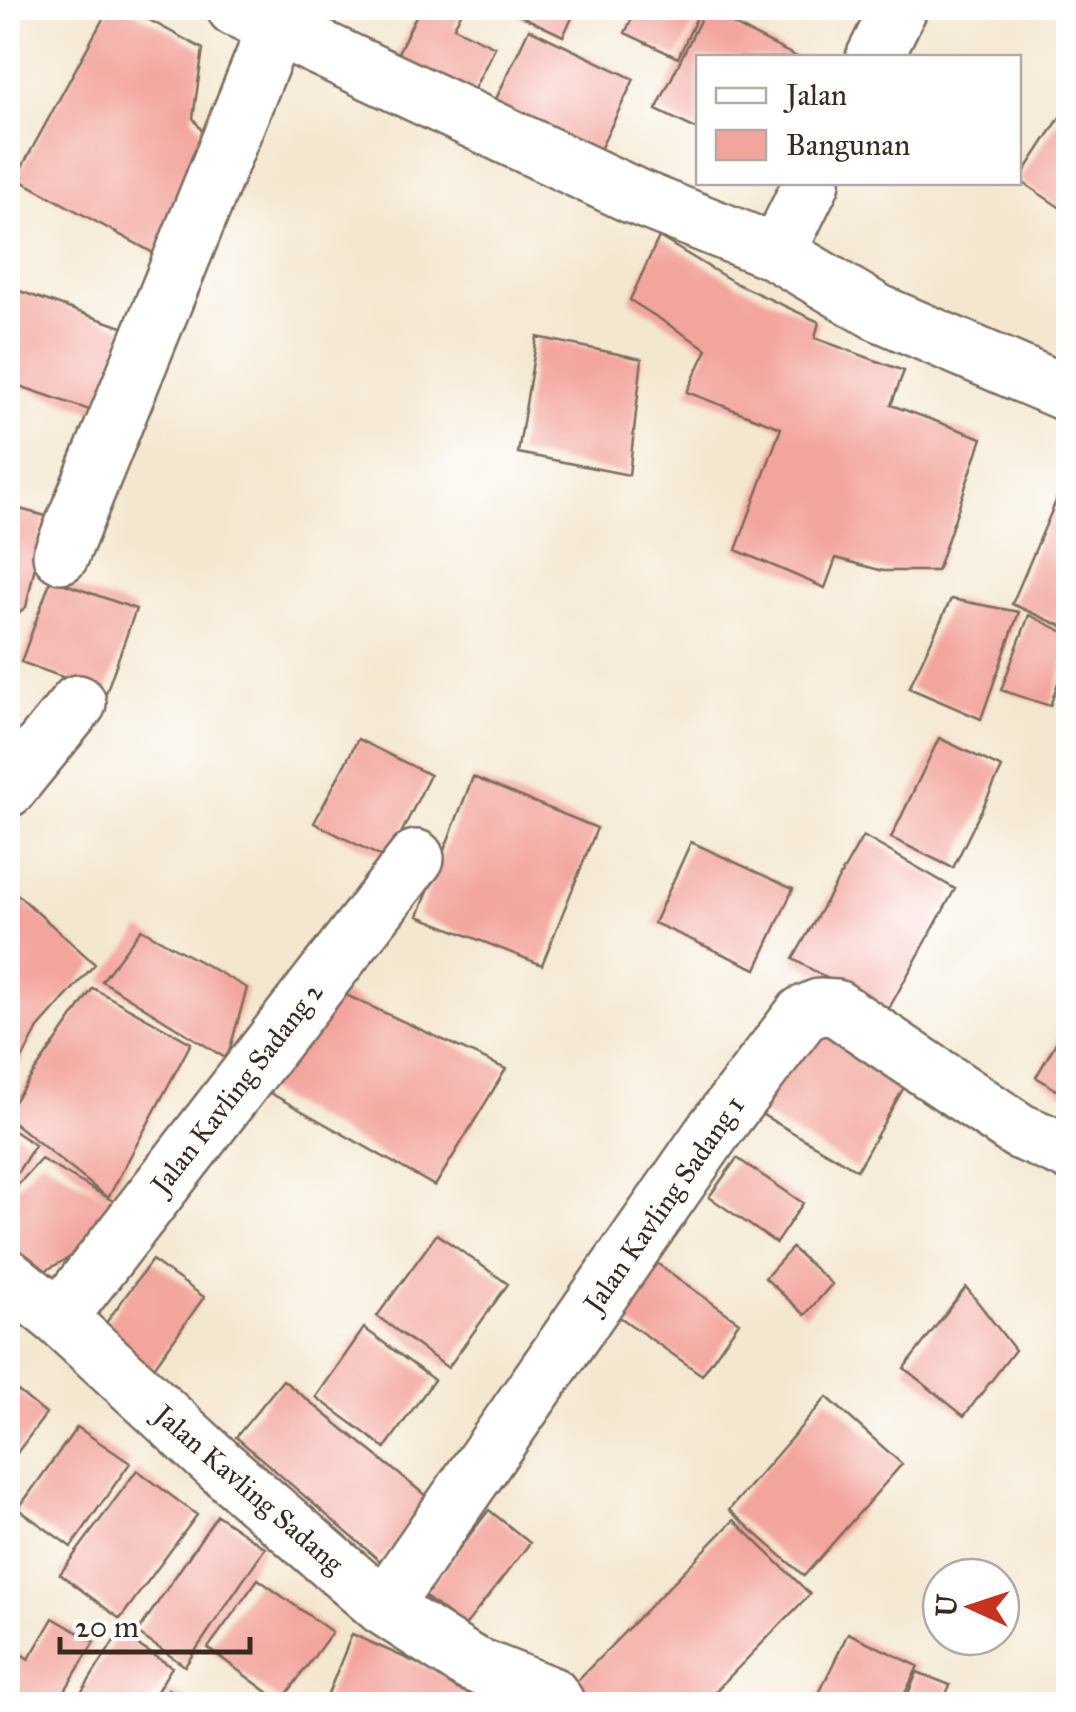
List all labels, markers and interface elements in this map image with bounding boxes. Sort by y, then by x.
legend [696,55,1021,185]
text: Jalan [783,77,847,113]
text: Bangunan [786,127,910,163]
street label: Jalan Kavling Sadang 2 [142,975,331,1203]
street label: Jalan Kavling Sadang 1 [574,1089,752,1322]
street label: Jalan Kavling Sadang [145,1395,352,1581]
north arrow [921,1557,1021,1657]
scale bar [60,1592,250,1654]
text: U [928,1593,965,1618]
text: 20 m [75,1609,139,1645]

